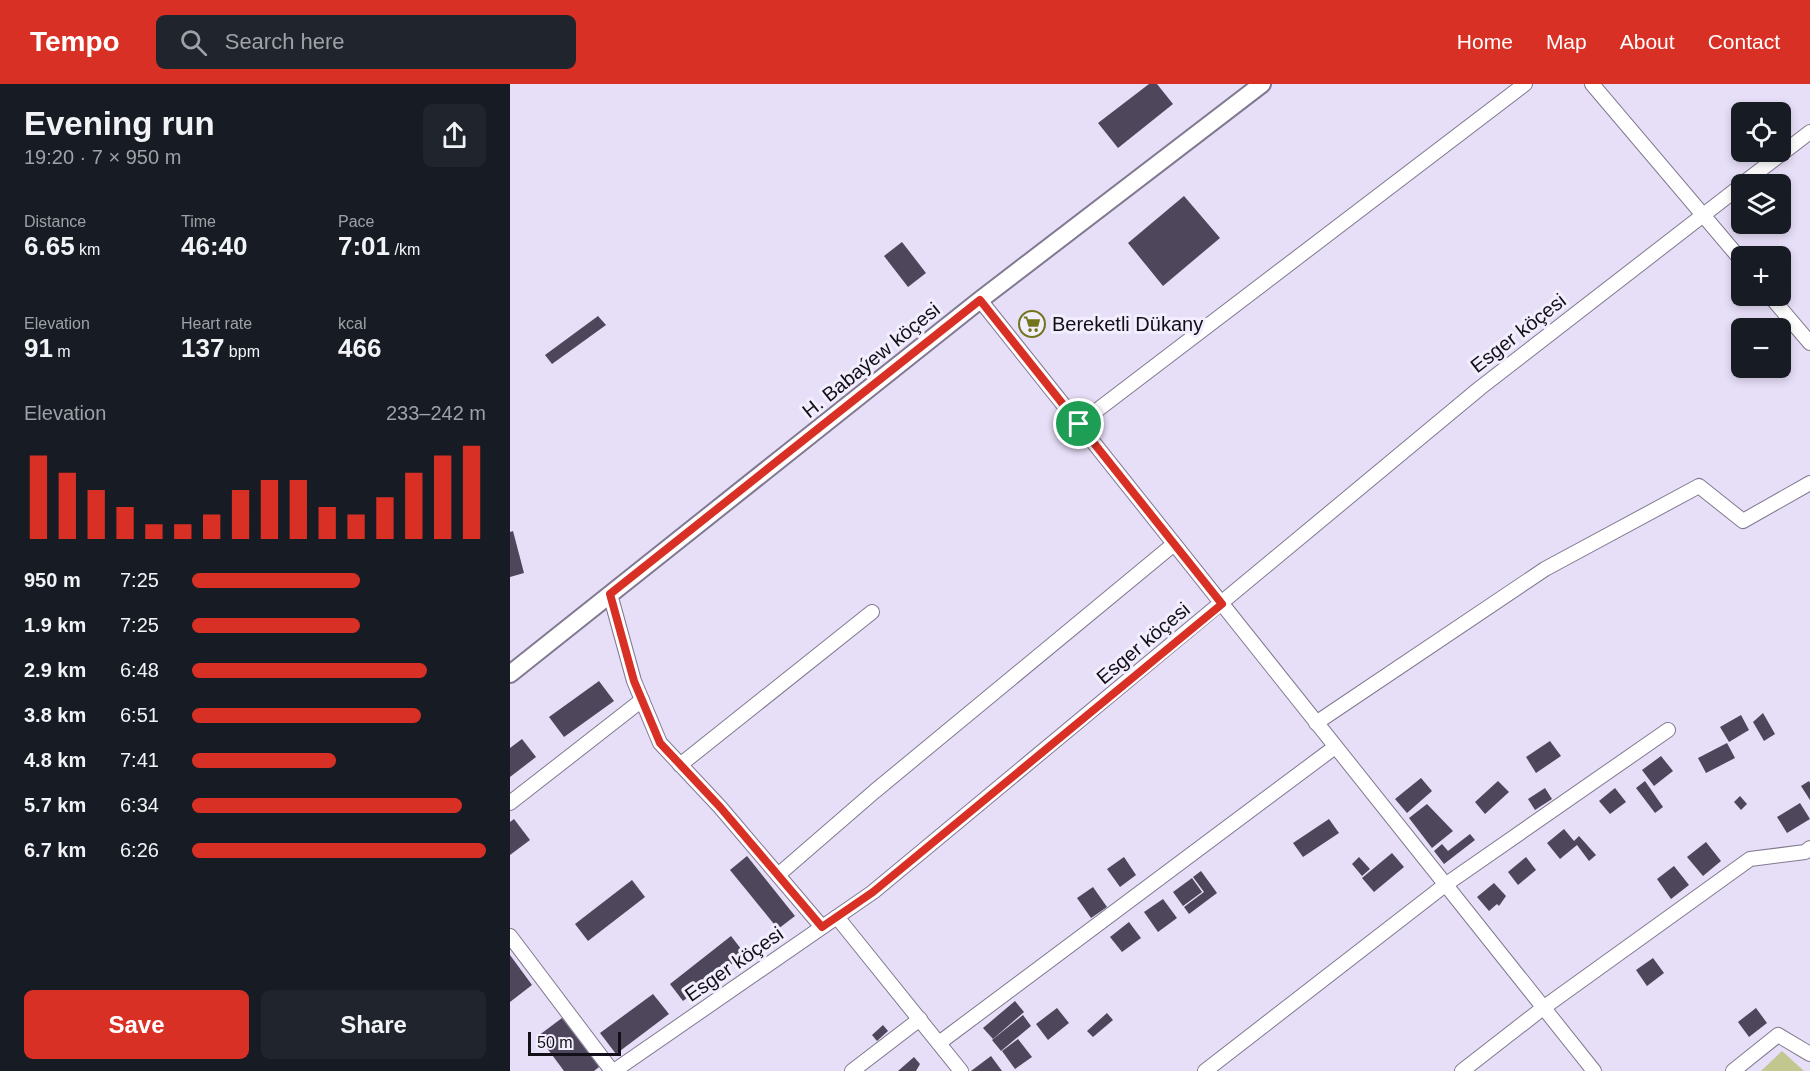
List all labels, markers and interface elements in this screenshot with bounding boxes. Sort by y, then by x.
search box [156,15,576,69]
text: Tempo [30,26,120,57]
icon: search [177,26,210,59]
text: Search here [225,29,345,54]
text: Home [1457,30,1513,53]
text: Map [1546,30,1587,53]
text: About [1620,30,1675,53]
text: Contact [1708,30,1780,53]
map controls [1731,102,1791,378]
button: locate [1731,102,1791,162]
button: share [423,104,486,167]
text: Evening run [24,105,215,142]
text: 19:20 · 7 × 950 m [24,146,181,168]
button: layers [1731,174,1791,234]
text: Distance [24,213,86,230]
text: Time [181,213,216,230]
text: Pace [338,213,374,230]
text: 6.65 [24,231,75,261]
text: 46:40 [181,231,248,261]
text: 7:01 [338,231,390,261]
text: km [75,241,100,258]
text: /km [390,241,420,258]
button: + [1731,246,1791,306]
street label: Esger köçesi [1466,289,1570,377]
street label: H. Babaýew köçesi [798,298,944,422]
supermarket icon: Bereketli Dükany [1017,309,1047,339]
place label: Bereketli Dükany [1052,313,1203,335]
text: Elevation [24,315,90,332]
text: Heart rate [181,315,252,332]
text: kcal [338,315,366,332]
button: − [1731,318,1791,378]
text: 91 [24,333,53,363]
text: 137 [181,333,224,363]
text: 466 [338,333,381,363]
text: m [53,343,71,360]
text: bpm [224,343,260,360]
pin [1053,398,1104,449]
text: Elevation [24,402,106,424]
text: 233–242 m [386,402,486,424]
icon: arrive [1062,407,1095,440]
text: 950 m [24,569,81,591]
text: 7:25 [120,569,159,591]
street label: Esger köçesi [1092,598,1194,688]
text: 1.9 km [24,614,86,636]
text: 7:25 [120,614,159,636]
text: 2.9 km [24,659,86,681]
text: 6:48 [120,659,159,681]
text: 3.8 km [24,704,86,726]
text: 6:51 [120,704,159,726]
text: 4.8 km [24,749,86,771]
text: 7:41 [120,749,159,771]
text: 5.7 km [24,794,86,816]
text: 6:34 [120,794,159,816]
text: 6.7 km [24,839,86,861]
text: 6:26 [120,839,159,861]
street label: Esger köçesi [681,922,787,1006]
button: Save [24,990,249,1059]
button: Share [261,990,486,1059]
scale bar [528,1029,621,1056]
text: 50 m [537,1034,573,1051]

